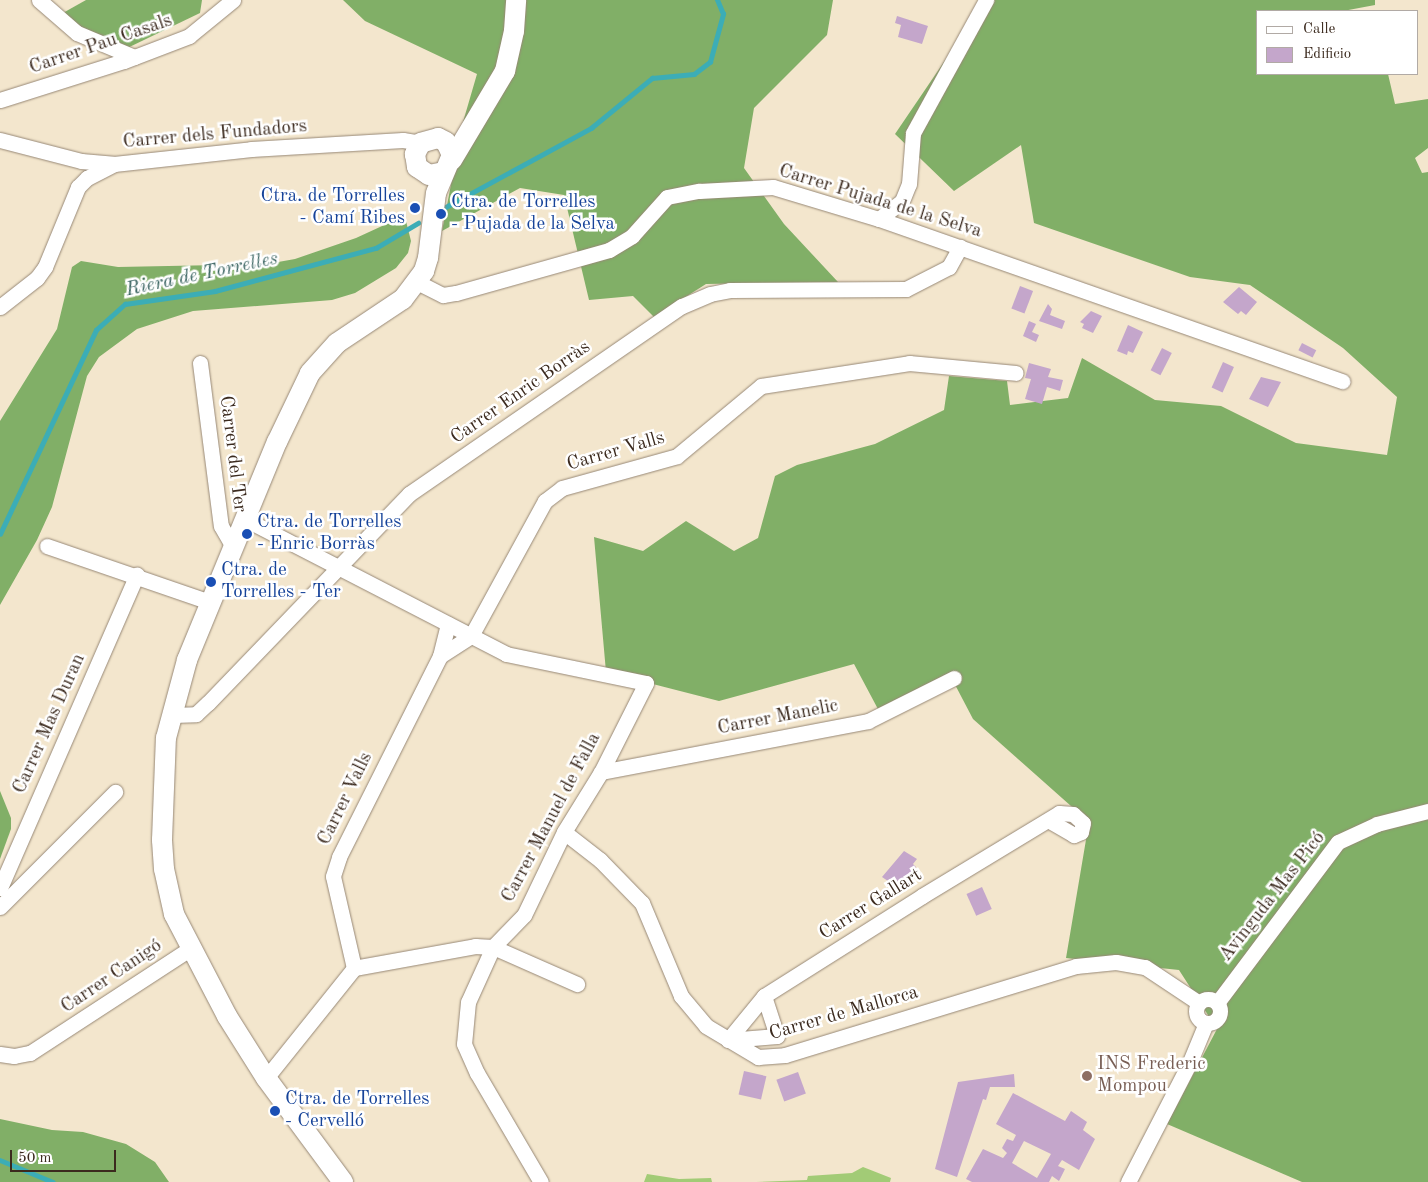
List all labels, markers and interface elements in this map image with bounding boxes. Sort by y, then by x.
street label: Carrer Pau Casals [27,10,175,80]
legend [1256,10,1418,75]
text: Calle [1303,22,1335,37]
text: Edificio [1303,47,1351,62]
street label: Carrer dels Fundadors [122,116,308,154]
street label: Carrer Pujada de la Selva [776,160,984,244]
place label: Ctra. de Torrelles - Camí Ribes [261,186,405,230]
place label: Ctra. de Torrelles - Pujada de la Selva [451,192,615,236]
marker: Ctra. de Torrelles - Camí Ribes [409,202,421,214]
marker: Ctra. de Torrelles - Pujada de la Selva [435,208,447,220]
water label: Riera de Torrelles [124,247,280,303]
street label: Carrer Enric Borràs [447,336,595,450]
street label: Carrer del Ter [214,394,250,514]
street label: Carrer Valls [565,427,667,477]
place label: Ctra. de Torrelles - Enric Borràs [257,512,401,556]
marker: Ctra. de Torrelles - Enric Borràs [241,528,253,540]
place label: Ctra. de Torrelles - Ter [221,560,341,604]
marker: Ctra. de Torrelles - Ter [205,576,217,588]
street label: Carrer Mas Duran [9,650,91,798]
street label: Carrer Manelic [716,695,840,741]
street label: Carrer Manuel de Falla [498,729,606,907]
street label: Carrer Valls [314,749,378,849]
street label: Avinguda Mas Picó [1215,828,1331,966]
street label: Carrer Gallart [815,864,927,946]
street label: Carrer Canigó [57,935,167,1019]
street label: Carrer de Mallorca [767,982,921,1046]
place label: INS Frederic Mompou [1097,1054,1205,1098]
marker: INS Frederic Mompou [1081,1070,1093,1082]
place label: Ctra. de Torrelles - Cervelló [285,1089,429,1133]
marker: Ctra. de Torrelles - Cervelló [269,1105,281,1117]
scale bar [12,1140,119,1172]
text: 50 m [18,1151,52,1166]

